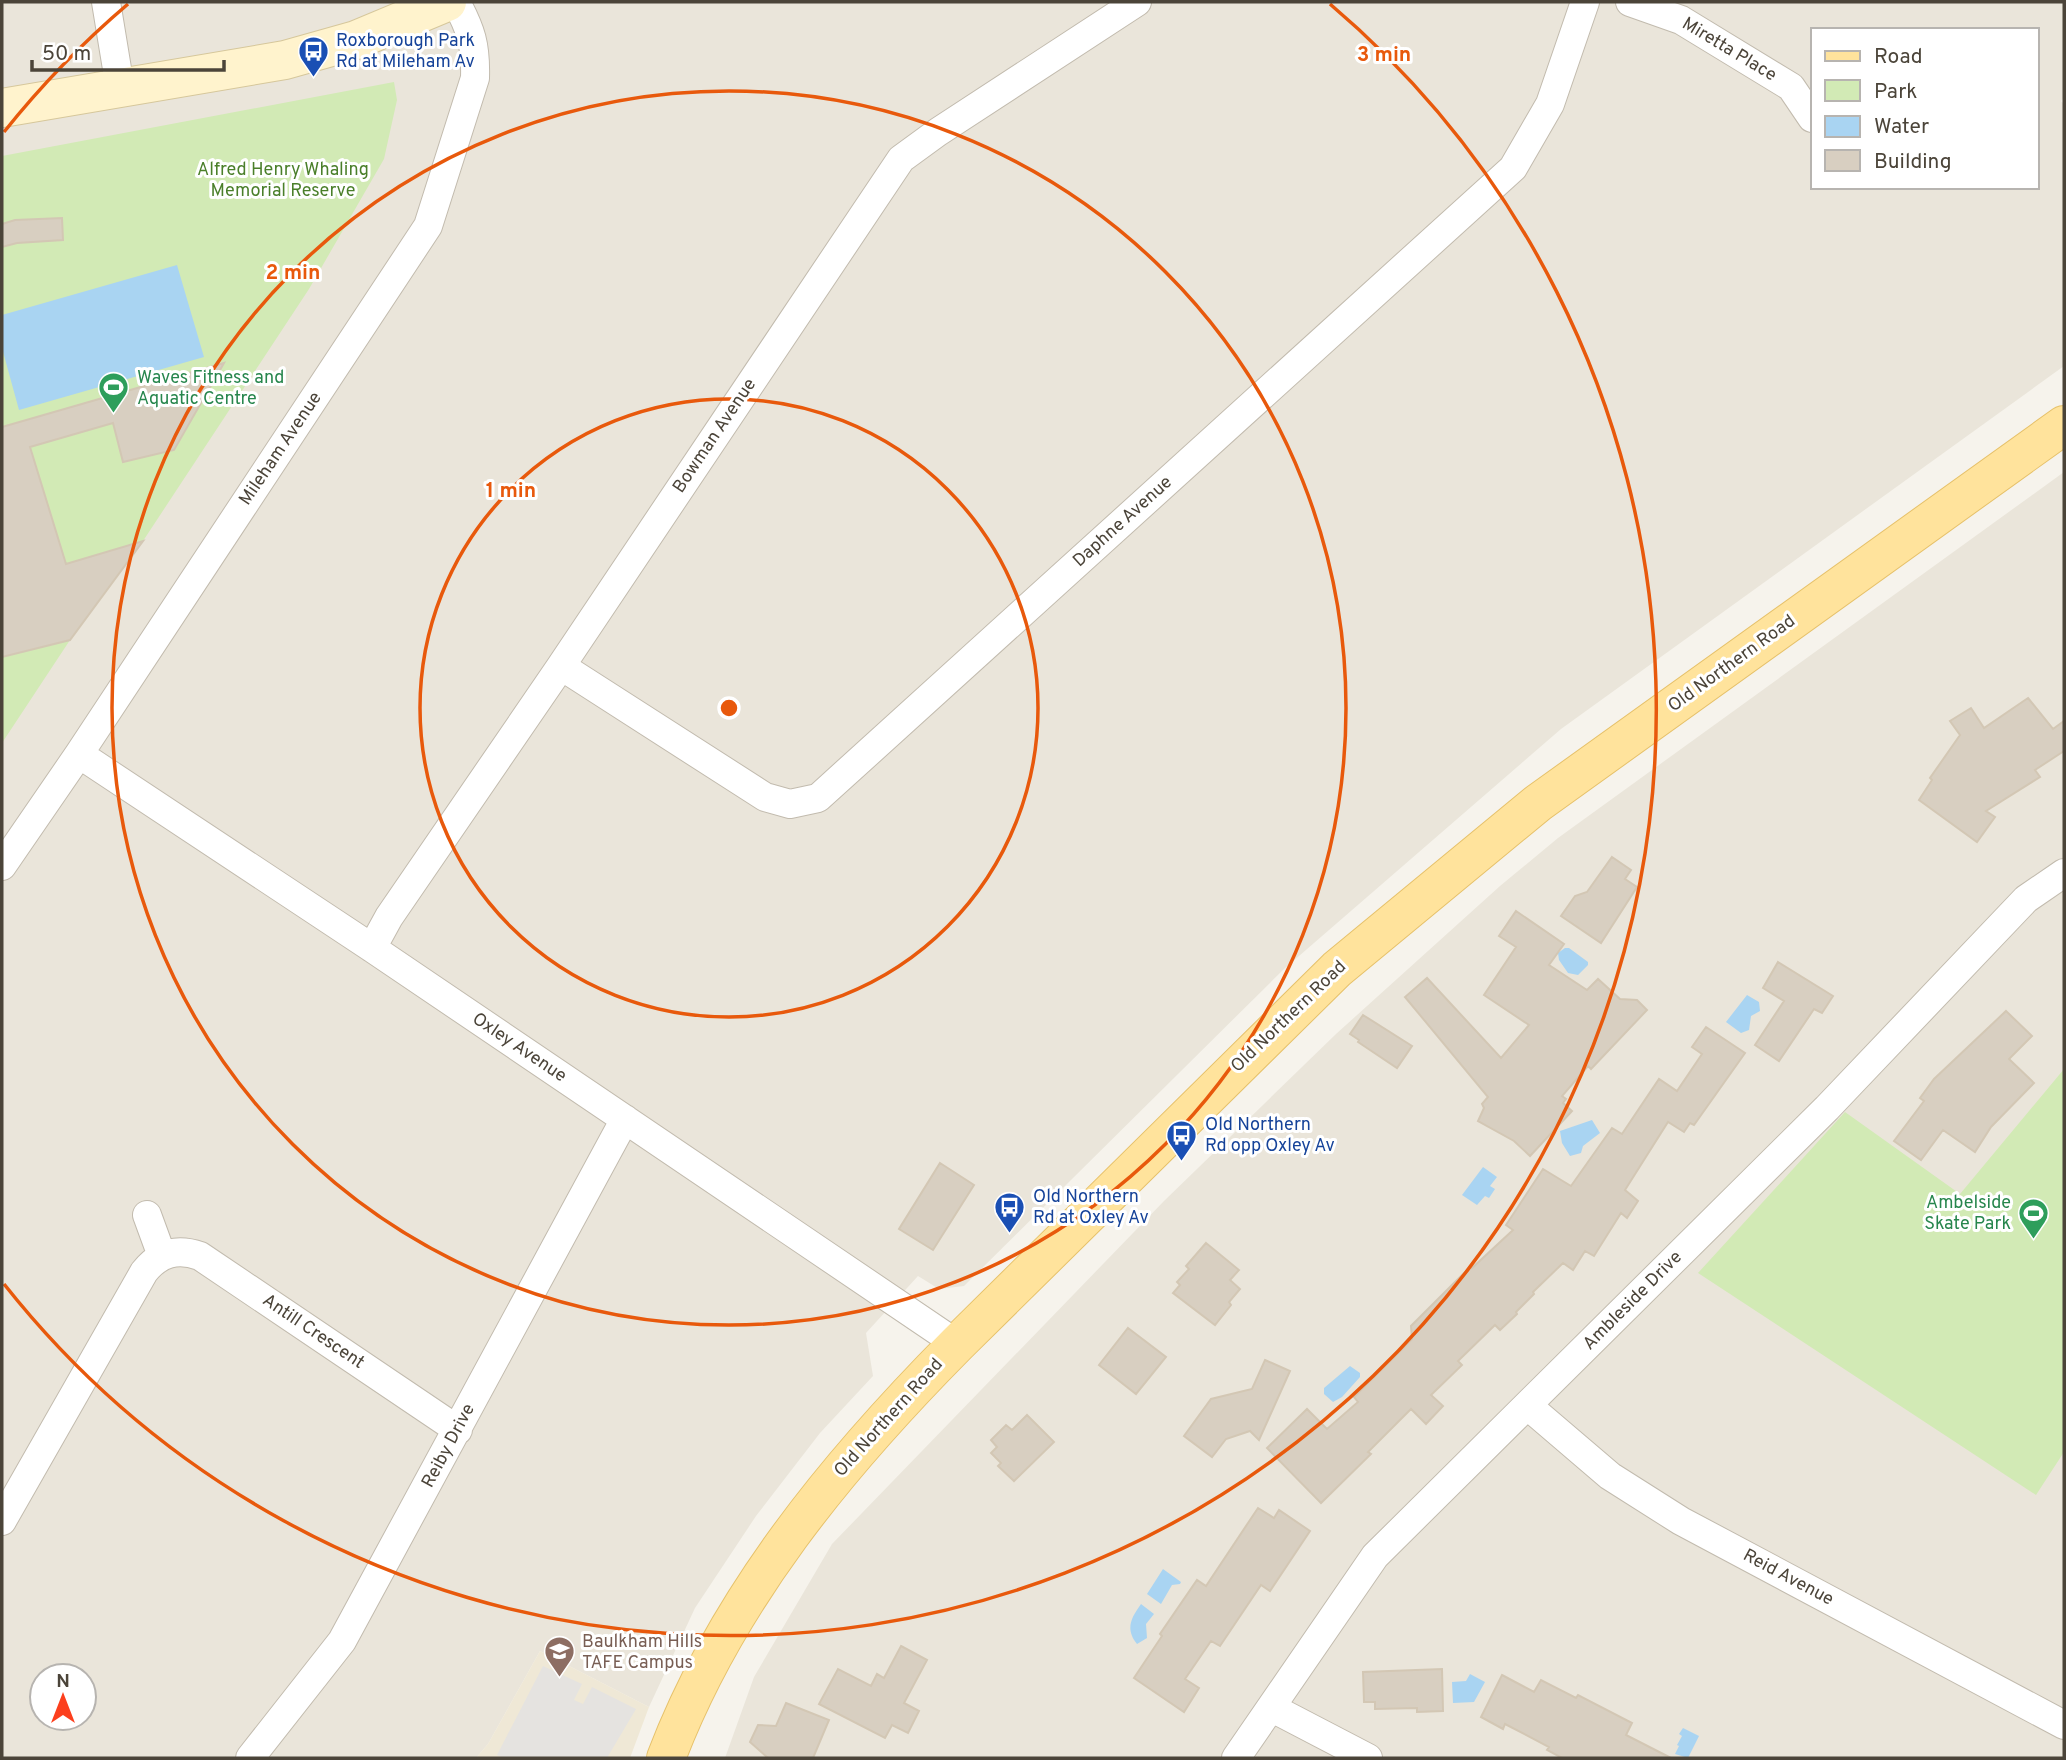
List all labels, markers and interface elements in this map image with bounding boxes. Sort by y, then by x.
street label: Miretta Place [1677,13,1781,87]
scale bar [32,28,224,72]
legend [1811,28,2038,189]
place label: Roxborough Park Rd at Mileham Av [336,30,475,74]
bus stop icon: Roxborough Park Rd at Mileham Av [296,34,330,78]
text: 50 m [42,41,91,68]
text: 3 min [1357,42,1411,69]
text: Road [1874,44,1923,71]
text: Park [1874,79,1917,106]
text: Water [1874,114,1929,141]
text: Building [1874,149,1952,176]
park label: Alfred Henry Whaling Memorial Reserve [197,159,369,203]
text: 2 min [266,260,320,287]
place label: Waves Fitness and Aquatic Centre [137,367,284,411]
sports icon: Waves Fitness and Aquatic Centre [97,371,131,415]
street label: Bowman Avenue [668,374,762,498]
street label: Mileham Avenue [234,388,328,510]
street label: Daphne Avenue [1068,471,1178,573]
text: 1 min [486,478,536,505]
street label: Old Northern Road [1664,610,1800,718]
centre of rings [717,696,741,720]
street label: Old Northern Road [1226,956,1352,1078]
street label: Oxley Avenue [467,1008,571,1088]
place label: Old Northern Rd opp Oxley Av [1205,1114,1335,1158]
bus stop icon: Old Northern Rd opp Oxley Av [1165,1118,1199,1162]
place label: Old Northern Rd at Oxley Av [1033,1186,1149,1230]
bus stop icon: Old Northern Rd at Oxley Av [993,1190,1027,1234]
place label: Ambelside Skate Park [1924,1192,2011,1236]
sports icon: Ambelside Skate Park [2017,1196,2051,1240]
street label: Ambleside Drive [1578,1246,1688,1356]
street label: Antill Crescent [257,1289,369,1375]
street label: Old Northern Road [830,1354,948,1482]
street label: Reiby Drive [417,1400,481,1492]
street label: Reid Avenue [1739,1544,1837,1612]
place label: Baulkham Hills TAFE Campus [582,1631,702,1675]
school or university icon: Baulkham Hills TAFE Campus [542,1635,576,1679]
north arrow [28,1662,98,1732]
text: N [56,1670,70,1694]

